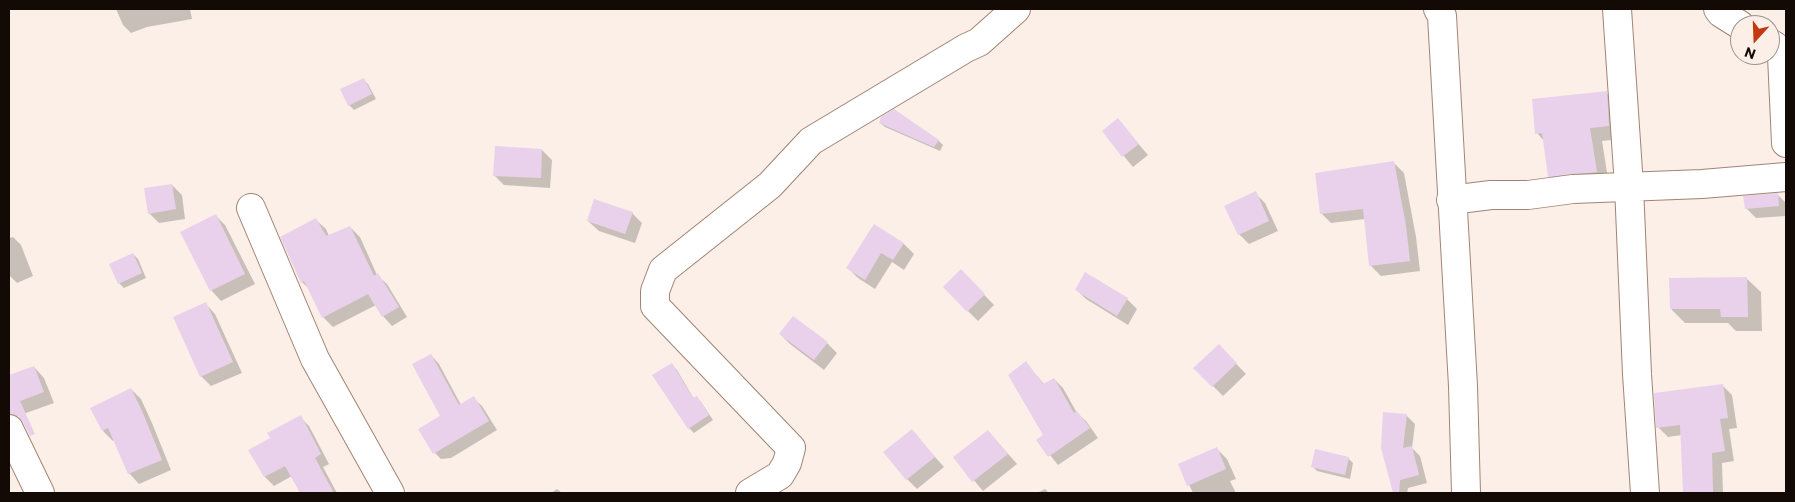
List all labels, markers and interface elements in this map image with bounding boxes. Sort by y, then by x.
north arrow [1730,15,1780,65]
text: N [1742,44,1758,63]

